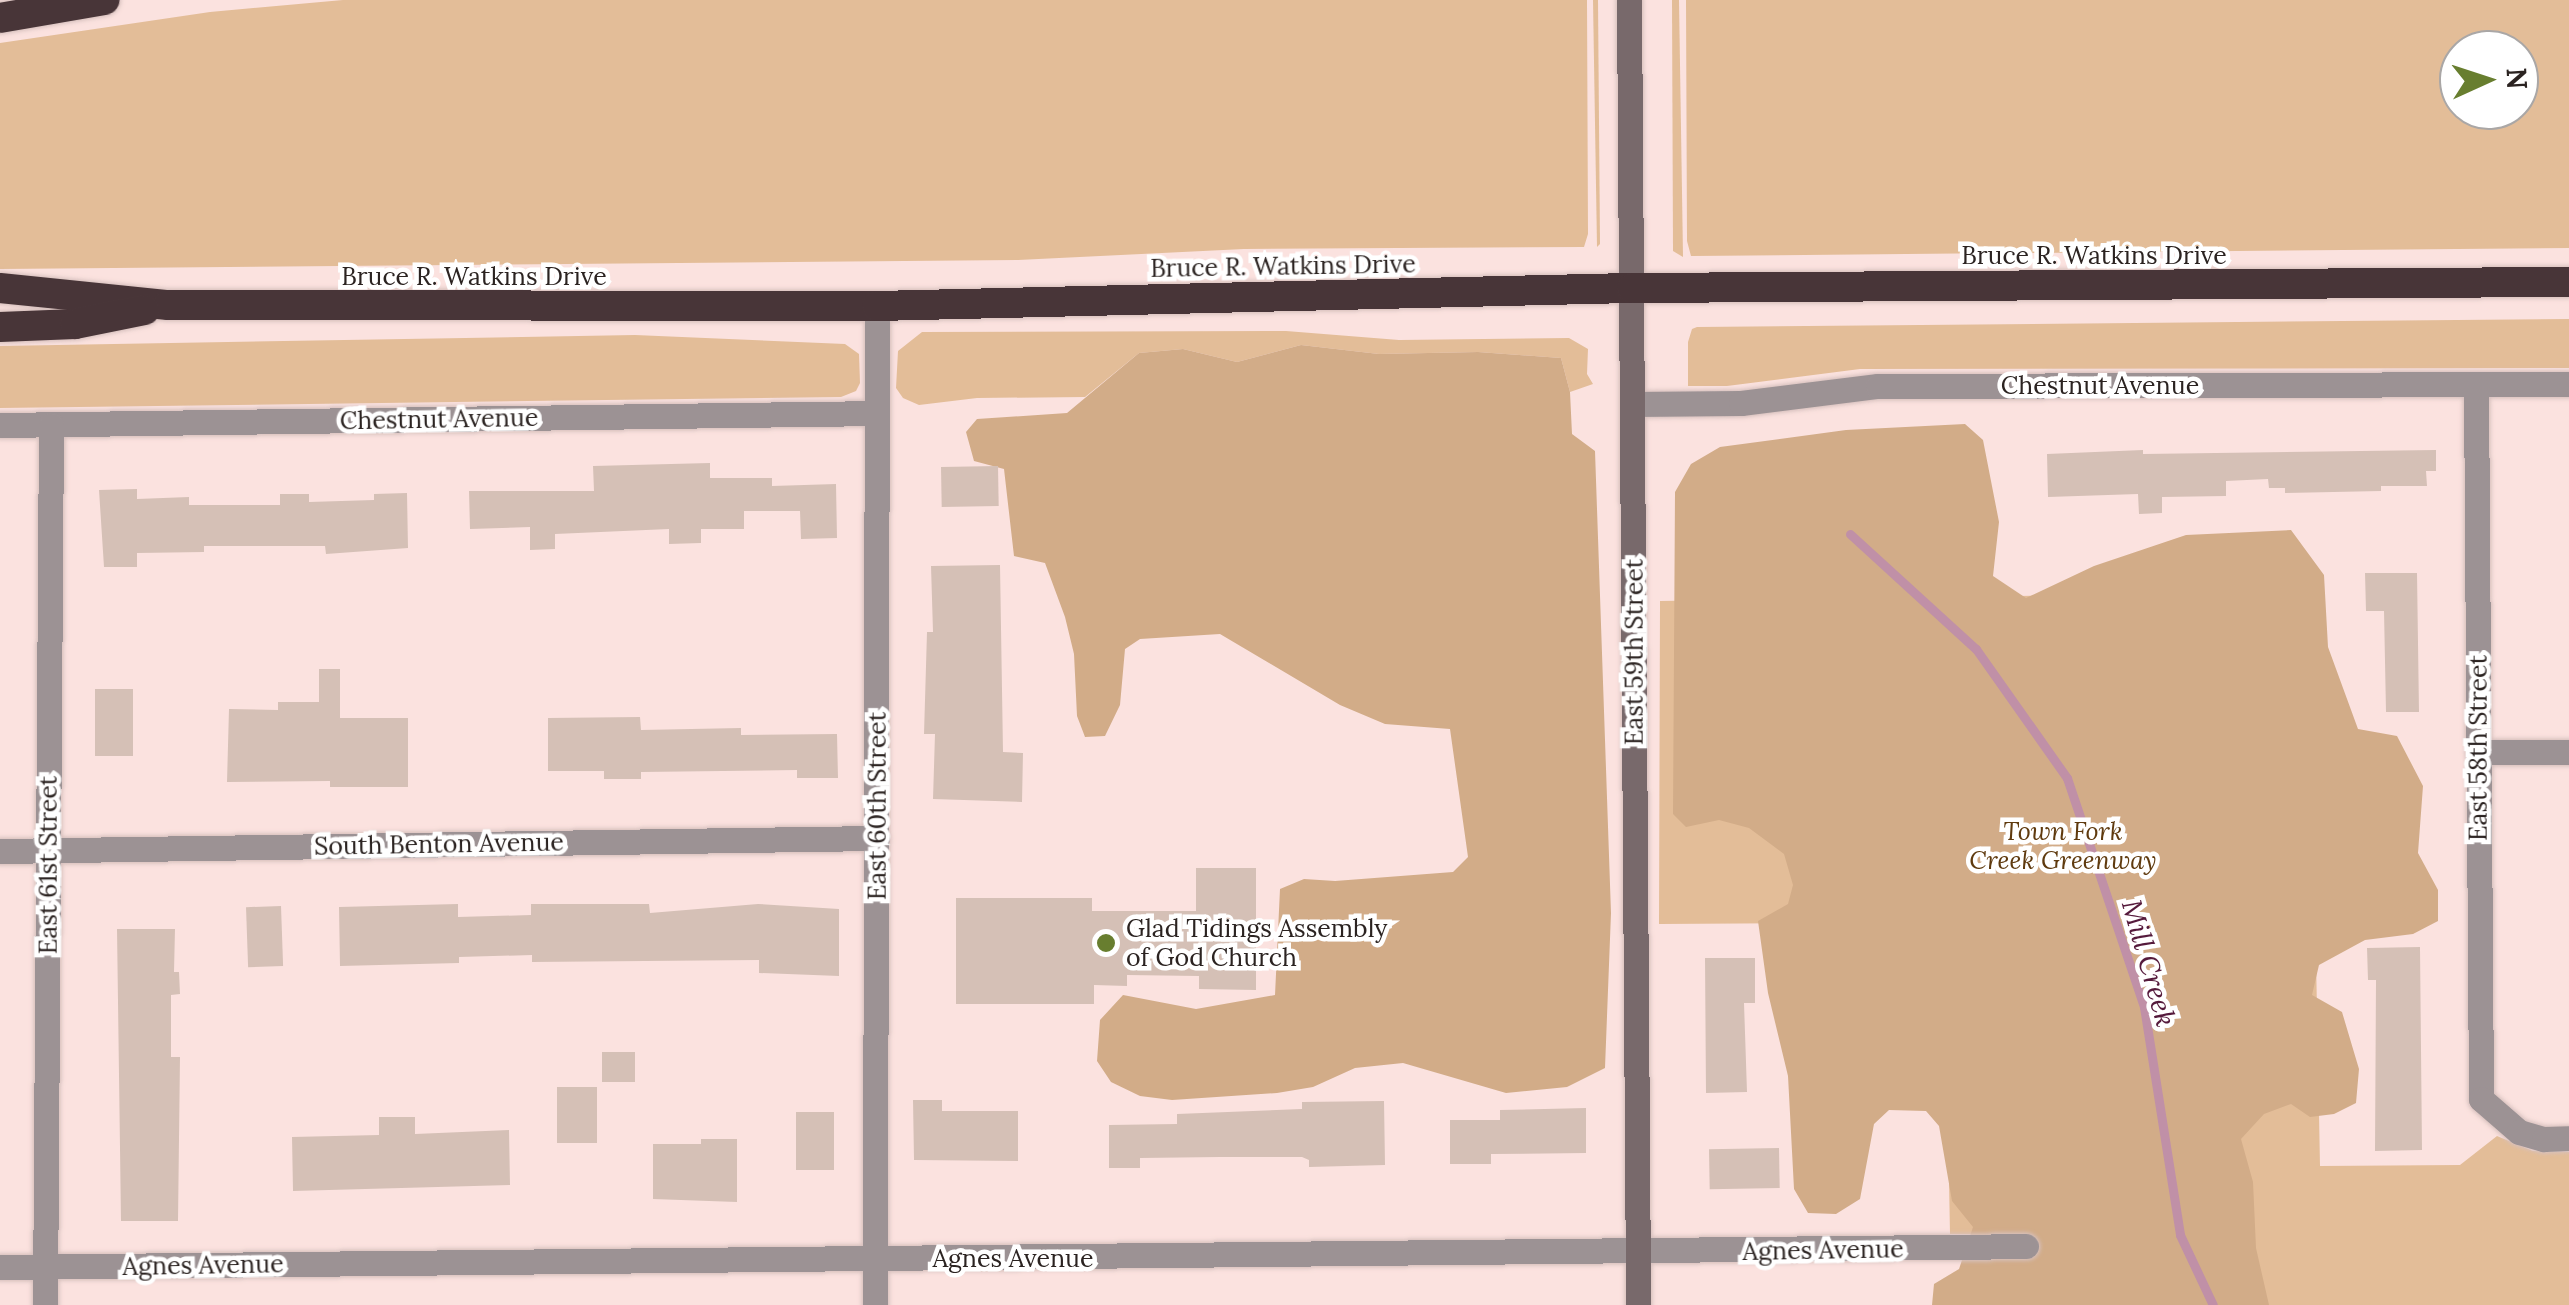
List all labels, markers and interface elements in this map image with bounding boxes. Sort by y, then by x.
north arrow [2439,30,2539,130]
text: N [2498,67,2536,90]
street label: Bruce R. Watkins Drive [1961,240,2227,270]
street label: Bruce R. Watkins Drive [1150,249,1416,283]
street label: Bruce R. Watkins Drive [341,261,607,291]
street label: Chestnut Avenue [2001,370,2199,400]
street label: Chestnut Avenue [340,402,538,436]
street label: East 59th Street [1619,559,1649,745]
street label: East 58th Street [2463,655,2493,841]
street label: East 60th Street [862,712,892,900]
street label: East 61st Street [33,776,63,954]
park label: Town Fork Creek Greenway [1969,817,2157,876]
street label: South Benton Avenue [314,827,564,861]
water label: Mill Creek [2115,896,2183,1030]
place label: Glad Tidings Assembly of God Church [1126,914,1388,973]
marker: Glad Tidings Assembly of God Church [1095,932,1117,954]
street label: Agnes Avenue [1742,1234,1904,1266]
street label: Agnes Avenue [932,1243,1094,1273]
street label: Agnes Avenue [122,1249,284,1281]

